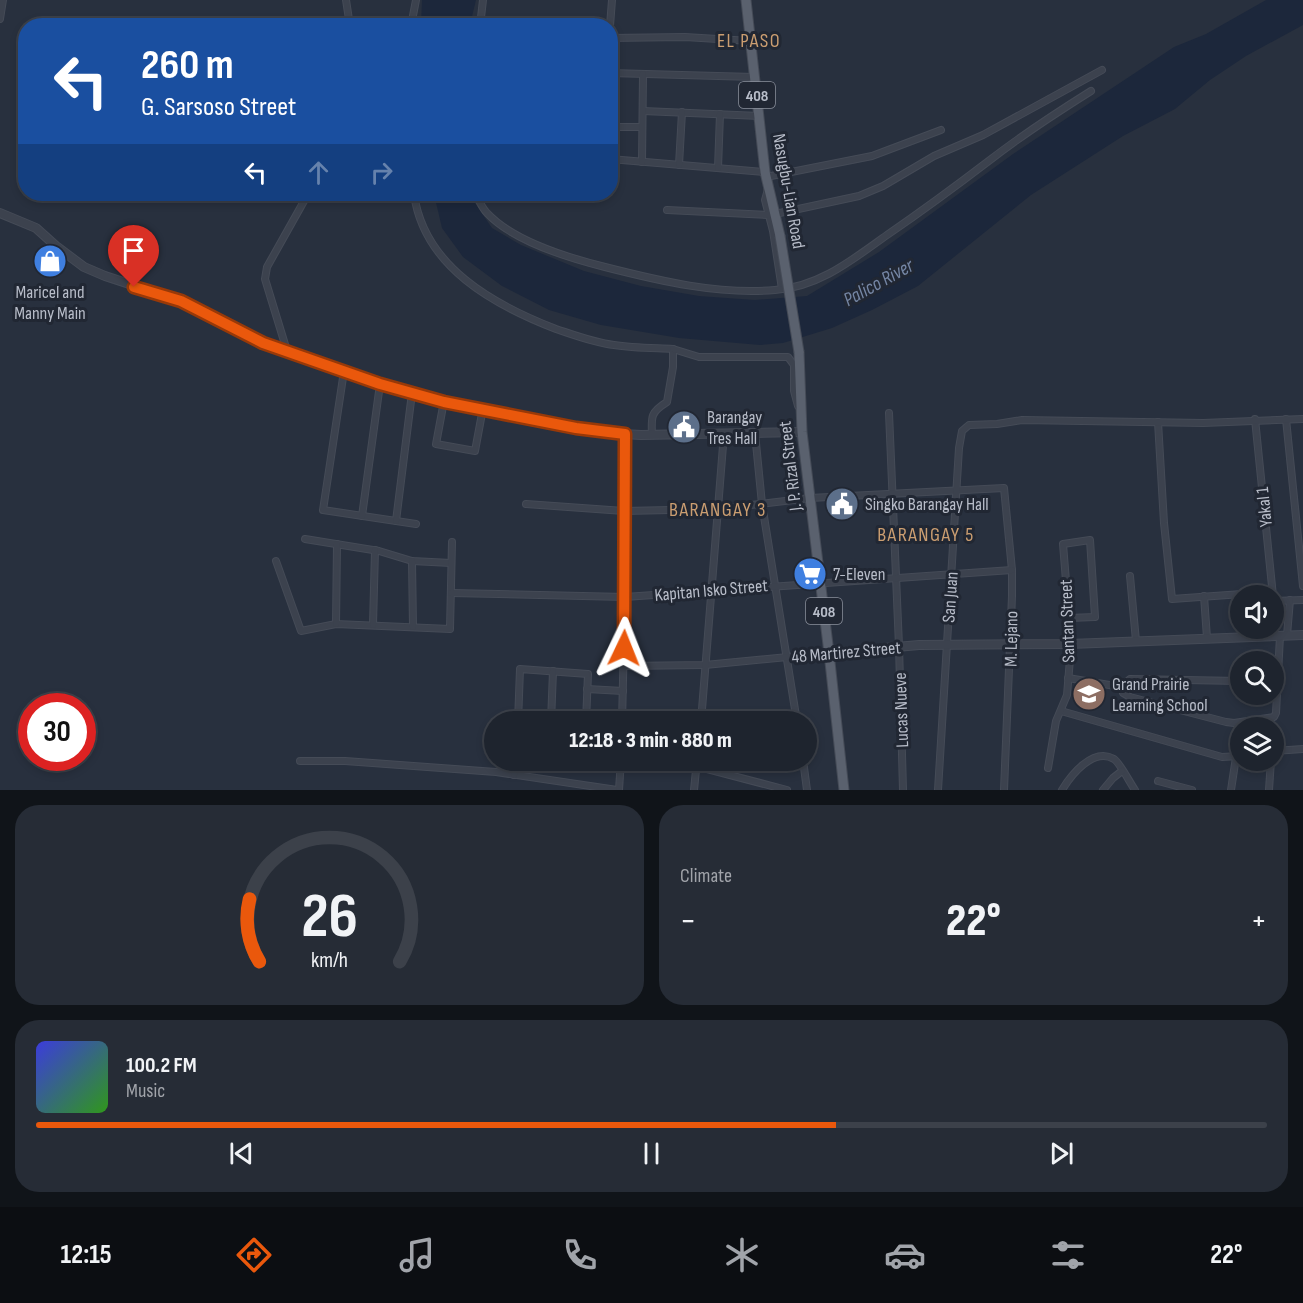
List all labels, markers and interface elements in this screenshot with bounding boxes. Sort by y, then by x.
district label: EL PASO [717,29,781,53]
text: 260 m [141,40,234,91]
icon: left [42,42,120,120]
road number: 408 [739,82,775,108]
text: G. Sarsoso Street [141,91,296,123]
street label: Nasugbu-Lian Road [768,132,809,250]
icon: left [239,156,272,189]
icon: ahead [302,156,335,189]
icon: right [365,156,398,189]
pin [108,225,159,287]
icon: arrive [117,234,150,267]
shop icon: Maricel and Manny Main [32,243,68,279]
water label: Palico River [839,253,919,312]
place label: Maricel and Manny Main [14,282,86,324]
place label: Barangay Tres Hall [707,407,762,449]
public building icon: Barangay Tres Hall [666,409,702,445]
street label: J. P. Rizal Street [775,419,807,513]
street label: Yakal 1 [1252,485,1277,528]
public building icon: Singko Barangay Hall [824,486,860,522]
place label: Singko Barangay Hall [865,494,989,515]
district label: BARANGAY 3 [669,498,767,522]
district label: BARANGAY 5 [877,523,975,547]
supermarket icon: 7-Eleven [792,556,828,592]
place label: 7-Eleven [833,564,886,585]
street label: San Juan [938,571,963,623]
street label: Kapitan Isko Street [654,575,769,606]
street label: Santan Street [1056,578,1079,663]
map controls [1230,585,1284,771]
button: sound [1230,585,1284,639]
road number: 408 [806,598,842,624]
street label: M. Lejano [1001,611,1022,667]
position arrow [592,616,656,680]
street label: 48 Martirez Street [791,637,902,668]
button: search [1230,651,1284,705]
street label: Lucas Nueve [890,672,913,748]
place label: Grand Prairie Learning School [1112,674,1208,716]
school or university icon: Grand Prairie Learning School [1071,676,1107,712]
speed limit sign: 30 [18,693,96,771]
button: layers [1230,717,1284,771]
text: 12:18 · 3 min · 880 m [569,727,732,754]
text: Climate [680,864,732,888]
text: 26 [301,880,358,955]
text: 22° [946,894,1001,949]
text: − [680,901,696,941]
text: + [1251,901,1267,941]
text: km/h [311,948,348,973]
text: 100.2 FM [126,1052,197,1079]
text: Music [126,1079,165,1103]
icon: previous [225,1137,258,1170]
icon: pause [635,1137,668,1170]
icon: next [1045,1137,1078,1170]
icon: directions [233,1234,275,1276]
icon: music [396,1234,438,1276]
icon: phone [559,1234,601,1276]
icon: climate [721,1234,763,1276]
icon: car [884,1234,926,1276]
icon: filters [1047,1234,1089,1276]
text: 12:15 [60,1239,112,1271]
text: 22° [1210,1239,1242,1271]

